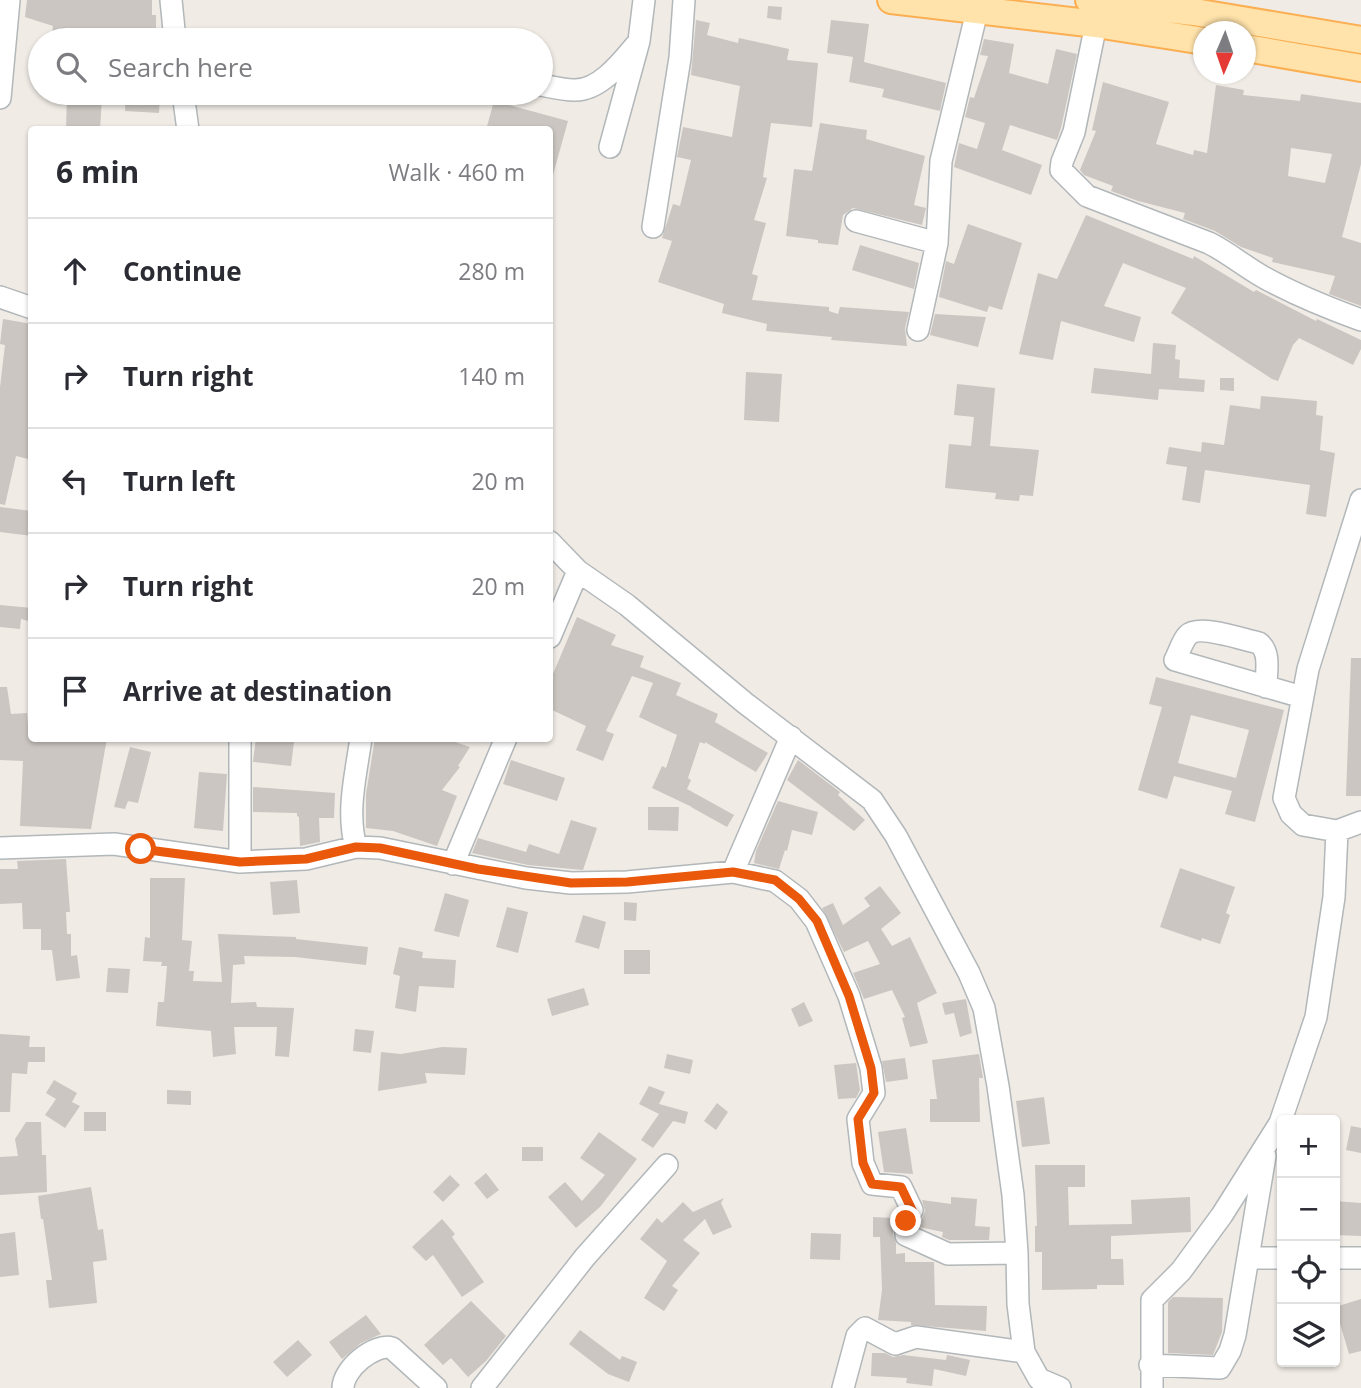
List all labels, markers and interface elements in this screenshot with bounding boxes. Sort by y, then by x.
north arrow [1193,21,1256,84]
search box [28,28,553,105]
icon: search [52,48,90,86]
text: Search here [108,49,253,85]
text: 6 min [56,151,139,192]
text: Walk · 460 m [388,156,525,188]
icon: ahead [56,252,94,290]
text: Continue [123,253,242,289]
text: 280 m [458,255,525,287]
icon: right [56,357,94,395]
text: Turn right [123,358,254,394]
text: 140 m [458,360,525,392]
icon: left [56,462,94,500]
text: Turn left [123,463,235,499]
text: 20 m [471,465,525,497]
icon: right [56,567,94,605]
text: Turn right [123,568,254,604]
text: 20 m [471,570,525,602]
icon: arrive [56,672,94,710]
text: Arrive at destination [123,673,392,709]
route start [125,833,156,864]
map controls [1277,1115,1340,1367]
button: + [1277,1115,1340,1178]
button: − [1277,1178,1340,1241]
route end [890,1205,921,1236]
button: locate [1277,1241,1340,1304]
button: layers [1277,1304,1340,1367]

